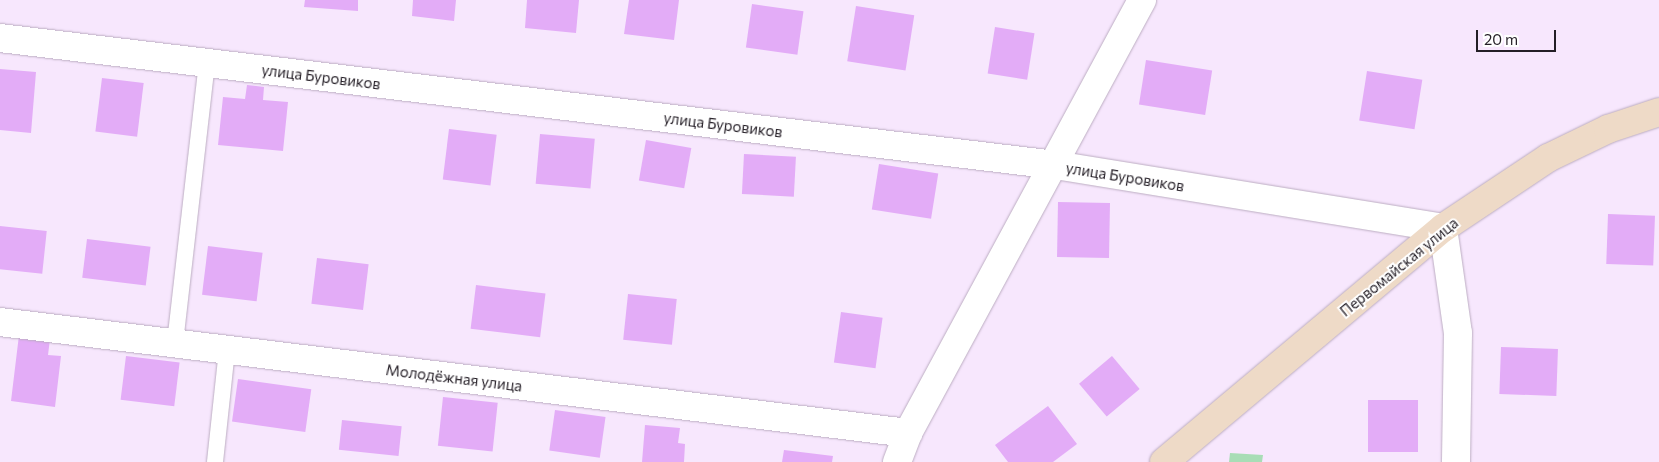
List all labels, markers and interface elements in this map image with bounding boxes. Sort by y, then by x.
scale bar [1479,20,1559,52]
text: 20 m [1484,30,1518,48]
street label: улица Буровиков [261,61,381,93]
street label: улица Буровиков [663,109,783,141]
street label: улица Буровиков [1065,159,1185,195]
street label: Первомайская улица [1336,214,1462,320]
street label: Молодёжная улица [385,361,523,395]

